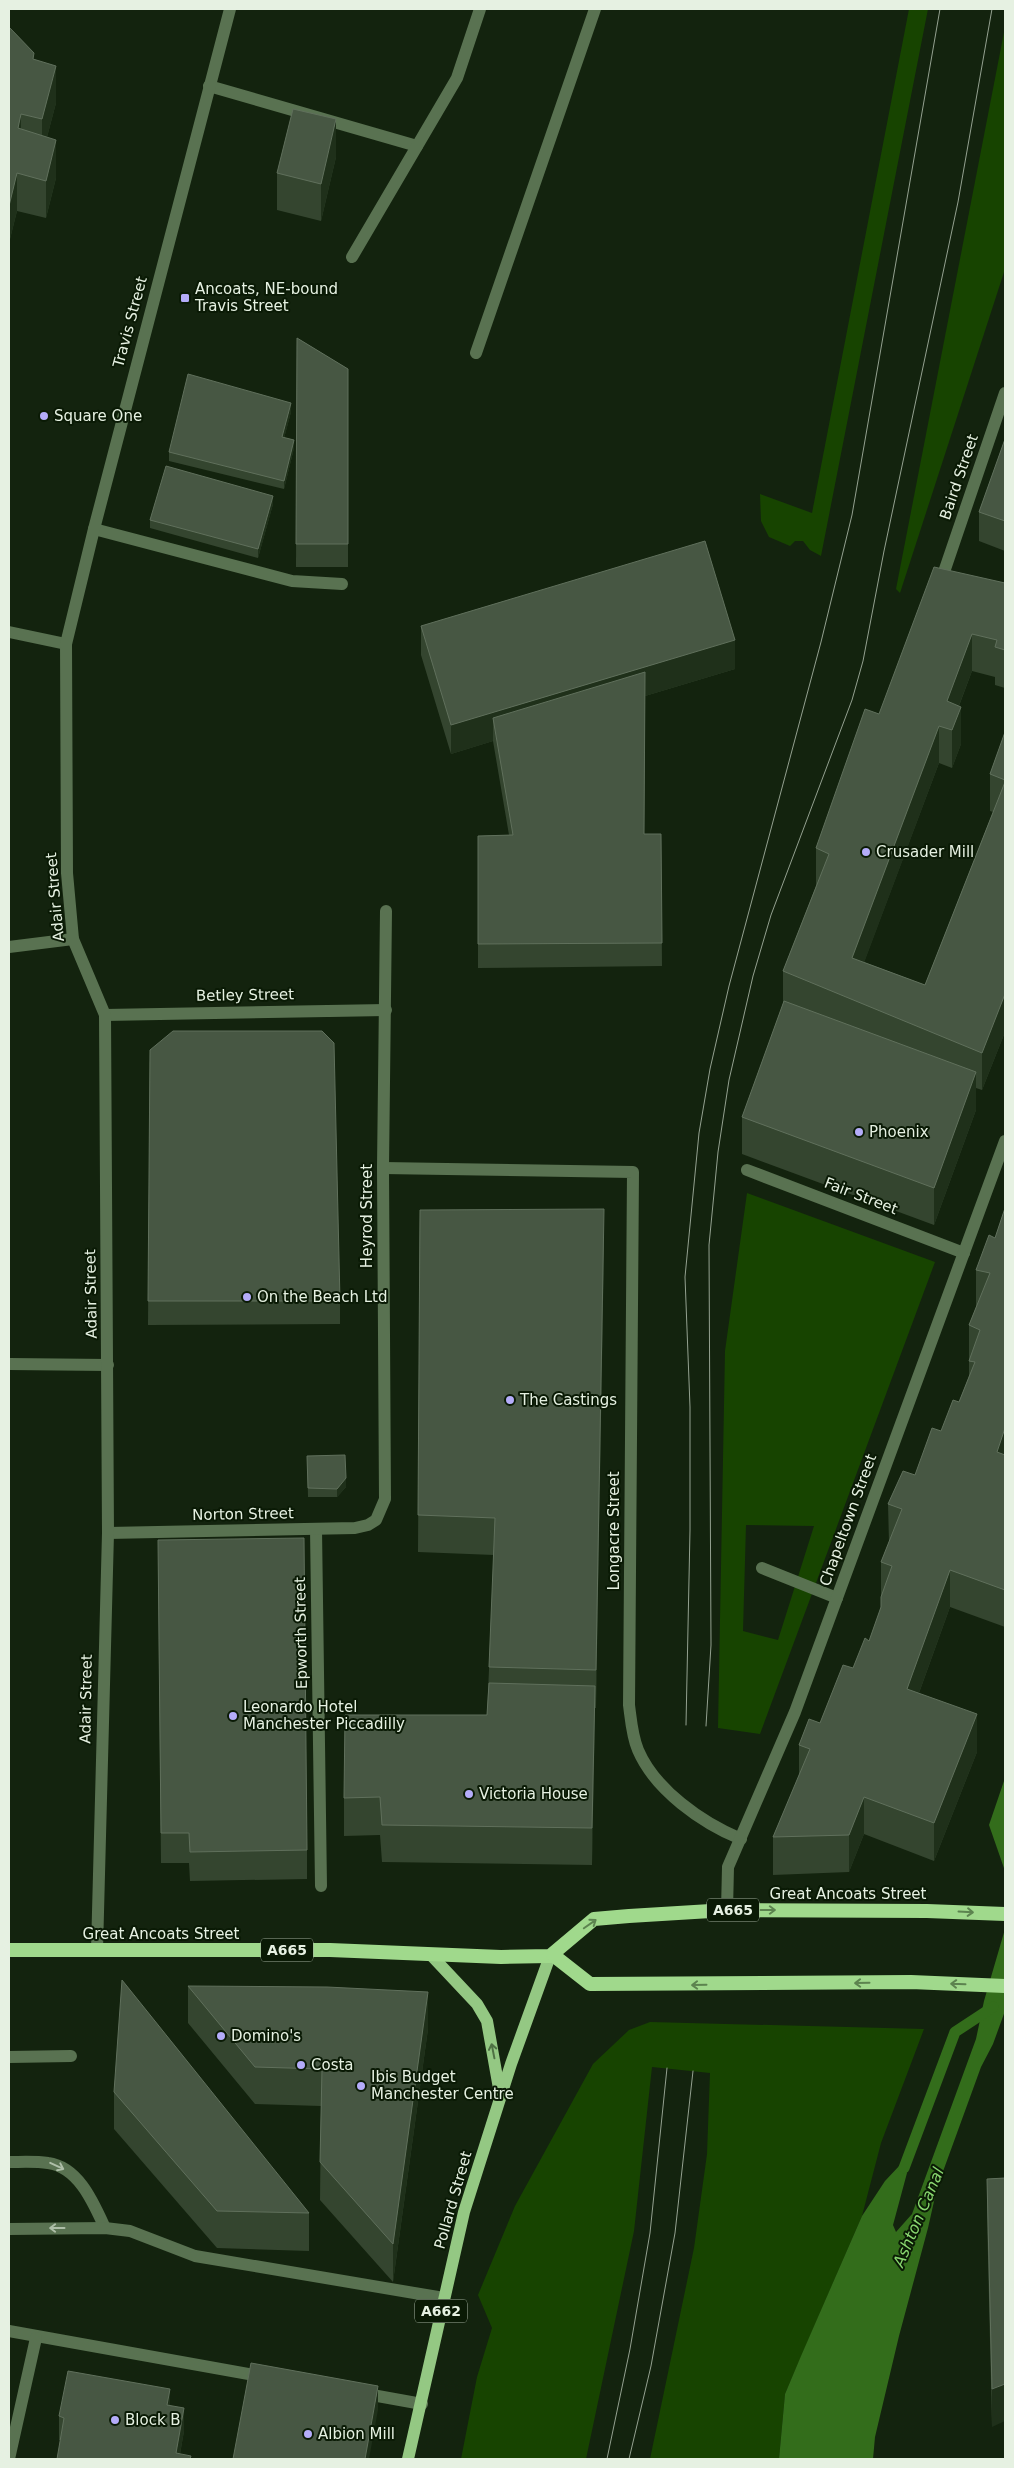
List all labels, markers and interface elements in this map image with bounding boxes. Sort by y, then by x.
street label: Travis Street [109,274,151,370]
place label: Ancoats, NE-bound Travis Street [194,280,338,315]
marker: Ancoats, NE-bound Travis Street [179,292,191,304]
place label: Square One [54,407,142,425]
marker: Square One [38,410,50,422]
street label: Baird Street [936,432,982,522]
place label: Crusader Mill [876,843,974,861]
marker: Crusader Mill [860,846,872,858]
street label: Adair Street [42,852,68,942]
street label: Betley Street [196,985,294,1005]
place label: Phoenix [869,1123,929,1141]
marker: Phoenix [853,1126,865,1138]
street label: Heyrod Street [358,1164,376,1268]
street label: Fair Street [822,1174,900,1218]
street label: Adair Street [81,1249,101,1339]
place label: On the Beach Ltd [257,1288,387,1306]
marker: On the Beach Ltd [241,1291,253,1303]
place label: The Castings [519,1391,617,1409]
marker: The Castings [504,1394,516,1406]
street label: Chapeltown Street [816,1451,880,1589]
street label: Longacre Street [605,1471,623,1591]
street label: Norton Street [192,1504,294,1524]
street label: Epworth Street [291,1577,311,1689]
street label: Adair Street [76,1654,96,1744]
place label: Leonardo Hotel Manchester Piccadilly [243,1698,405,1733]
marker: Leonardo Hotel Manchester Piccadilly [227,1710,239,1722]
place label: Victoria House [479,1785,588,1803]
marker: Victoria House [463,1788,475,1800]
street label: Great Ancoats Street [770,1885,927,1903]
road number: A665 [707,1898,759,1922]
one-way arrow [760,1905,776,1915]
one-way arrow [958,1908,974,1917]
one-way arrow [584,1919,597,1930]
street label: Great Ancoats Street [83,1925,240,1943]
road number: A665 [261,1938,313,1962]
one-way arrow [854,1978,870,1988]
one-way arrow [950,1979,966,1989]
one-way arrow [692,1980,708,1990]
place label: Domino's [231,2027,301,2045]
marker: Domino's [215,2030,227,2042]
one-way arrow [488,2043,497,2059]
place label: Costa [311,2056,354,2074]
marker: Costa [295,2059,307,2071]
place label: Ibis Budget Manchester Centre [371,2068,514,2103]
marker: Ibis Budget Manchester Centre [355,2080,367,2092]
street label: Pollard Street [430,2149,476,2251]
one-way arrow [49,2162,64,2172]
water label: Ashton Canal [889,2164,948,2271]
one-way arrow [49,2223,65,2233]
road number: A662 [415,2300,467,2322]
place label: Block B [125,2411,181,2429]
marker: Block B [109,2414,121,2426]
place label: Albion Mill [318,2425,395,2443]
marker: Albion Mill [302,2428,314,2440]

